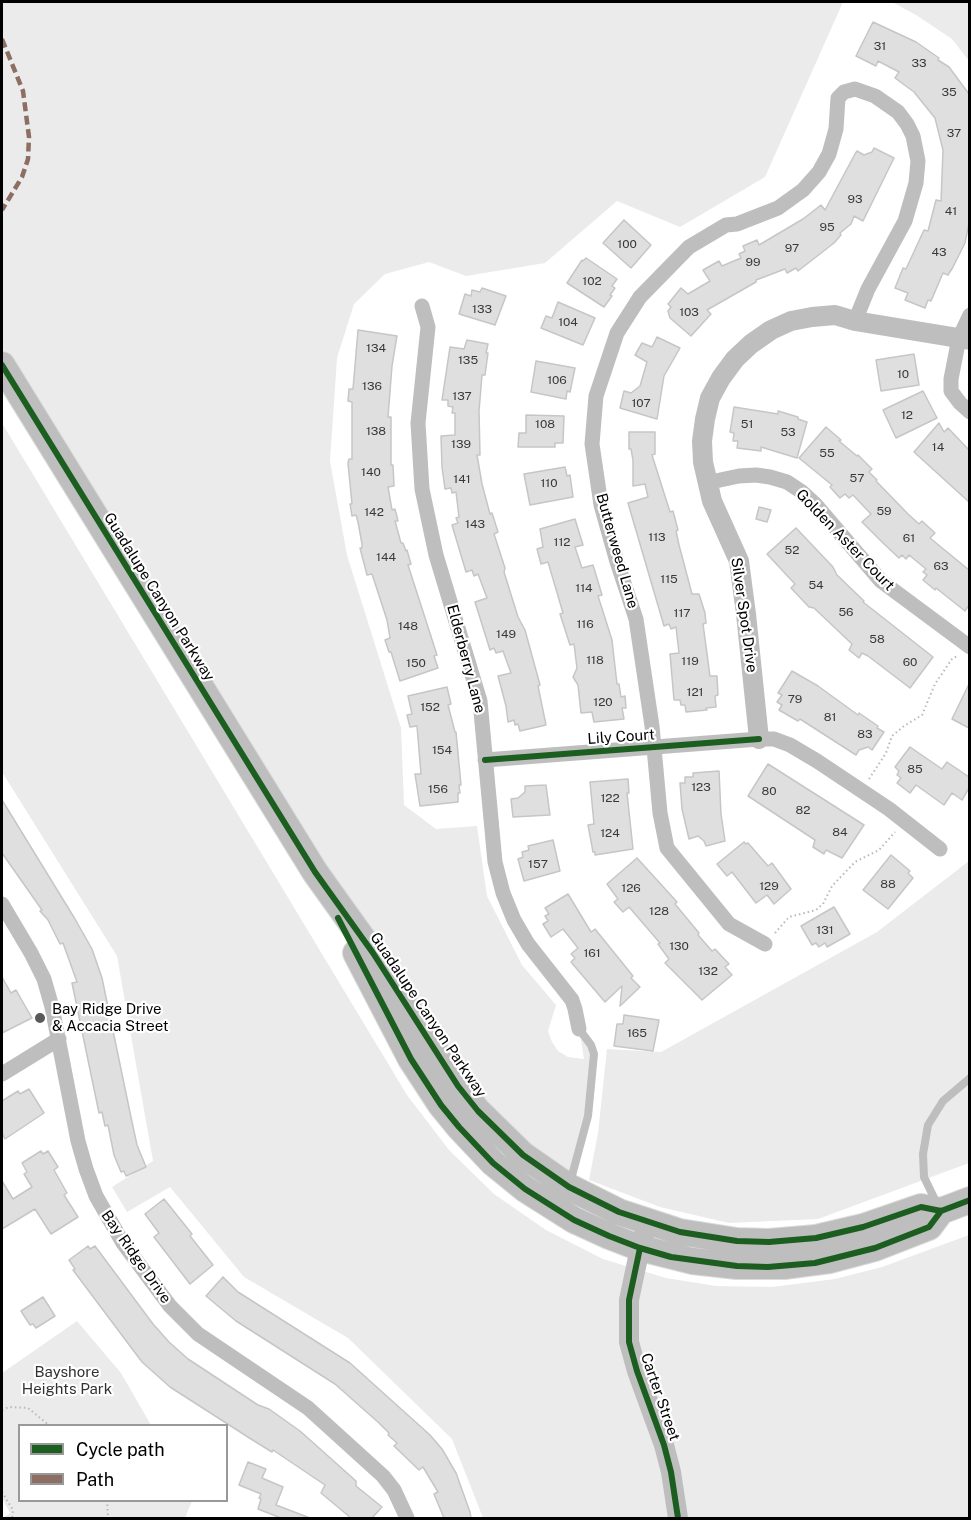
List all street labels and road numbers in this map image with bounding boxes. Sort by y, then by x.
street label: Golden Aster Court [792,486,898,594]
street label: Butterweed Lane [592,491,642,611]
street label: Guadalupe Canyon Parkway [100,510,218,684]
street label: Silver Spot Drive [727,556,761,674]
street label: Elderberry Lane [443,603,489,715]
street label: Lily Court [587,726,655,748]
street label: Guadalupe Canyon Parkway [366,929,490,1101]
street label: Bay Ridge Drive [97,1207,175,1307]
street label: Carter Street [637,1351,683,1443]

